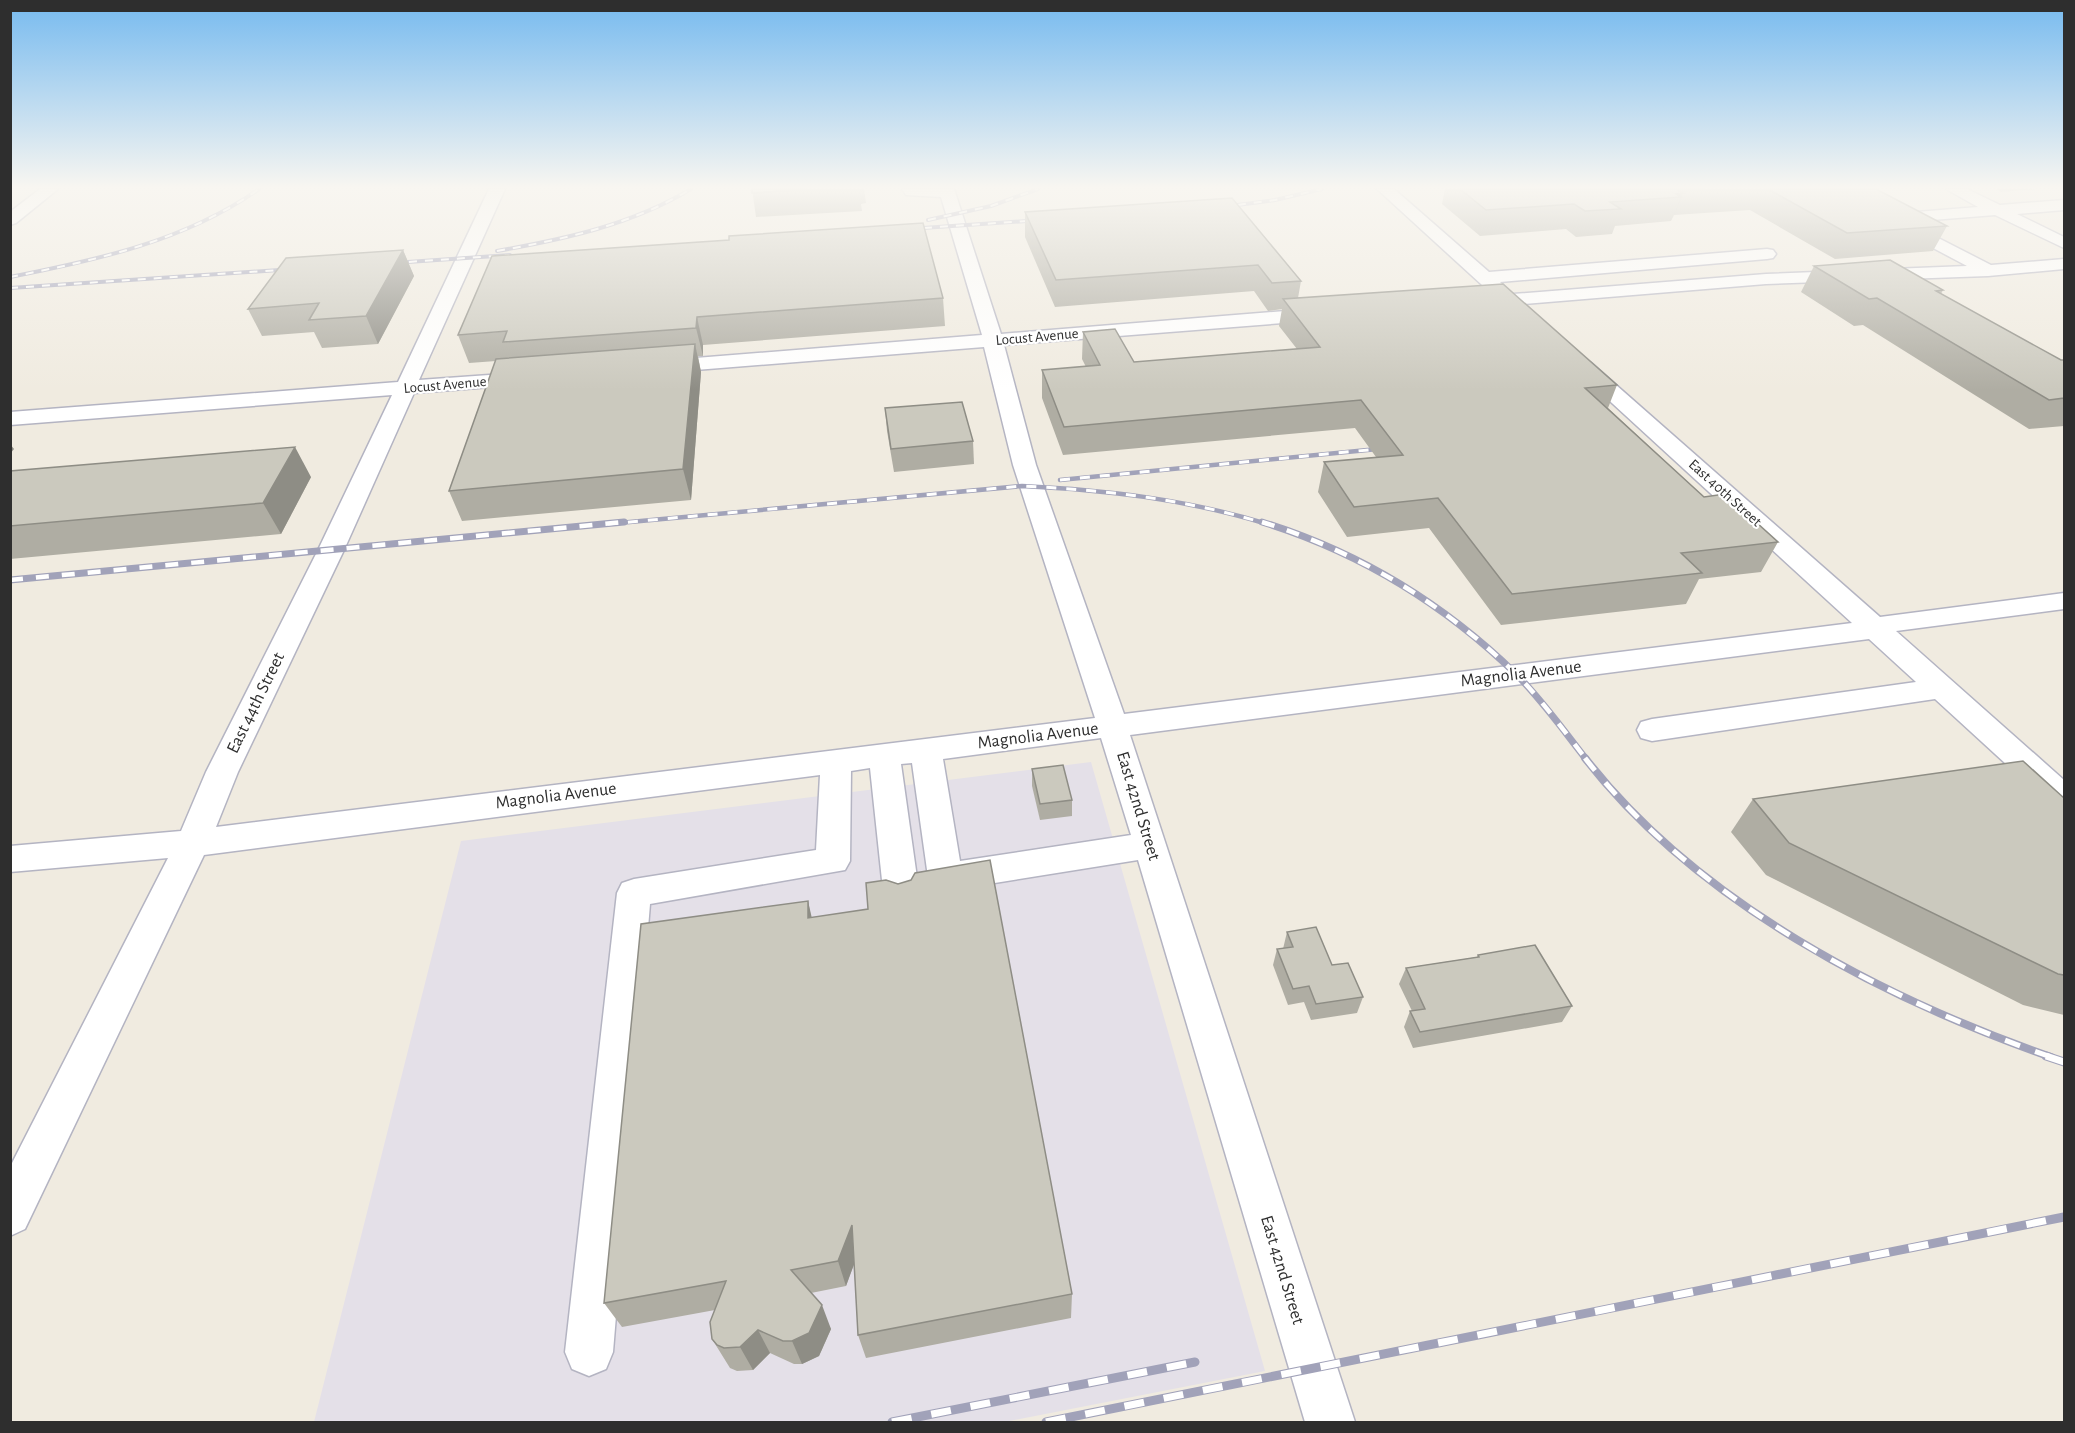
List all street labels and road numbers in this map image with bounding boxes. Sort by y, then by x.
street label: Locust Avenue [995,326,1079,348]
street label: Locust Avenue [403,374,487,396]
street label: East 40th Street [1686,457,1764,530]
street label: East 44th Street [224,649,288,756]
street label: Magnolia Avenue [1459,658,1583,690]
street label: Magnolia Avenue [976,720,1100,752]
street label: East 42nd Street [1113,749,1163,863]
street label: Magnolia Avenue [494,780,618,812]
street label: East 42nd Street [1257,1213,1307,1327]

